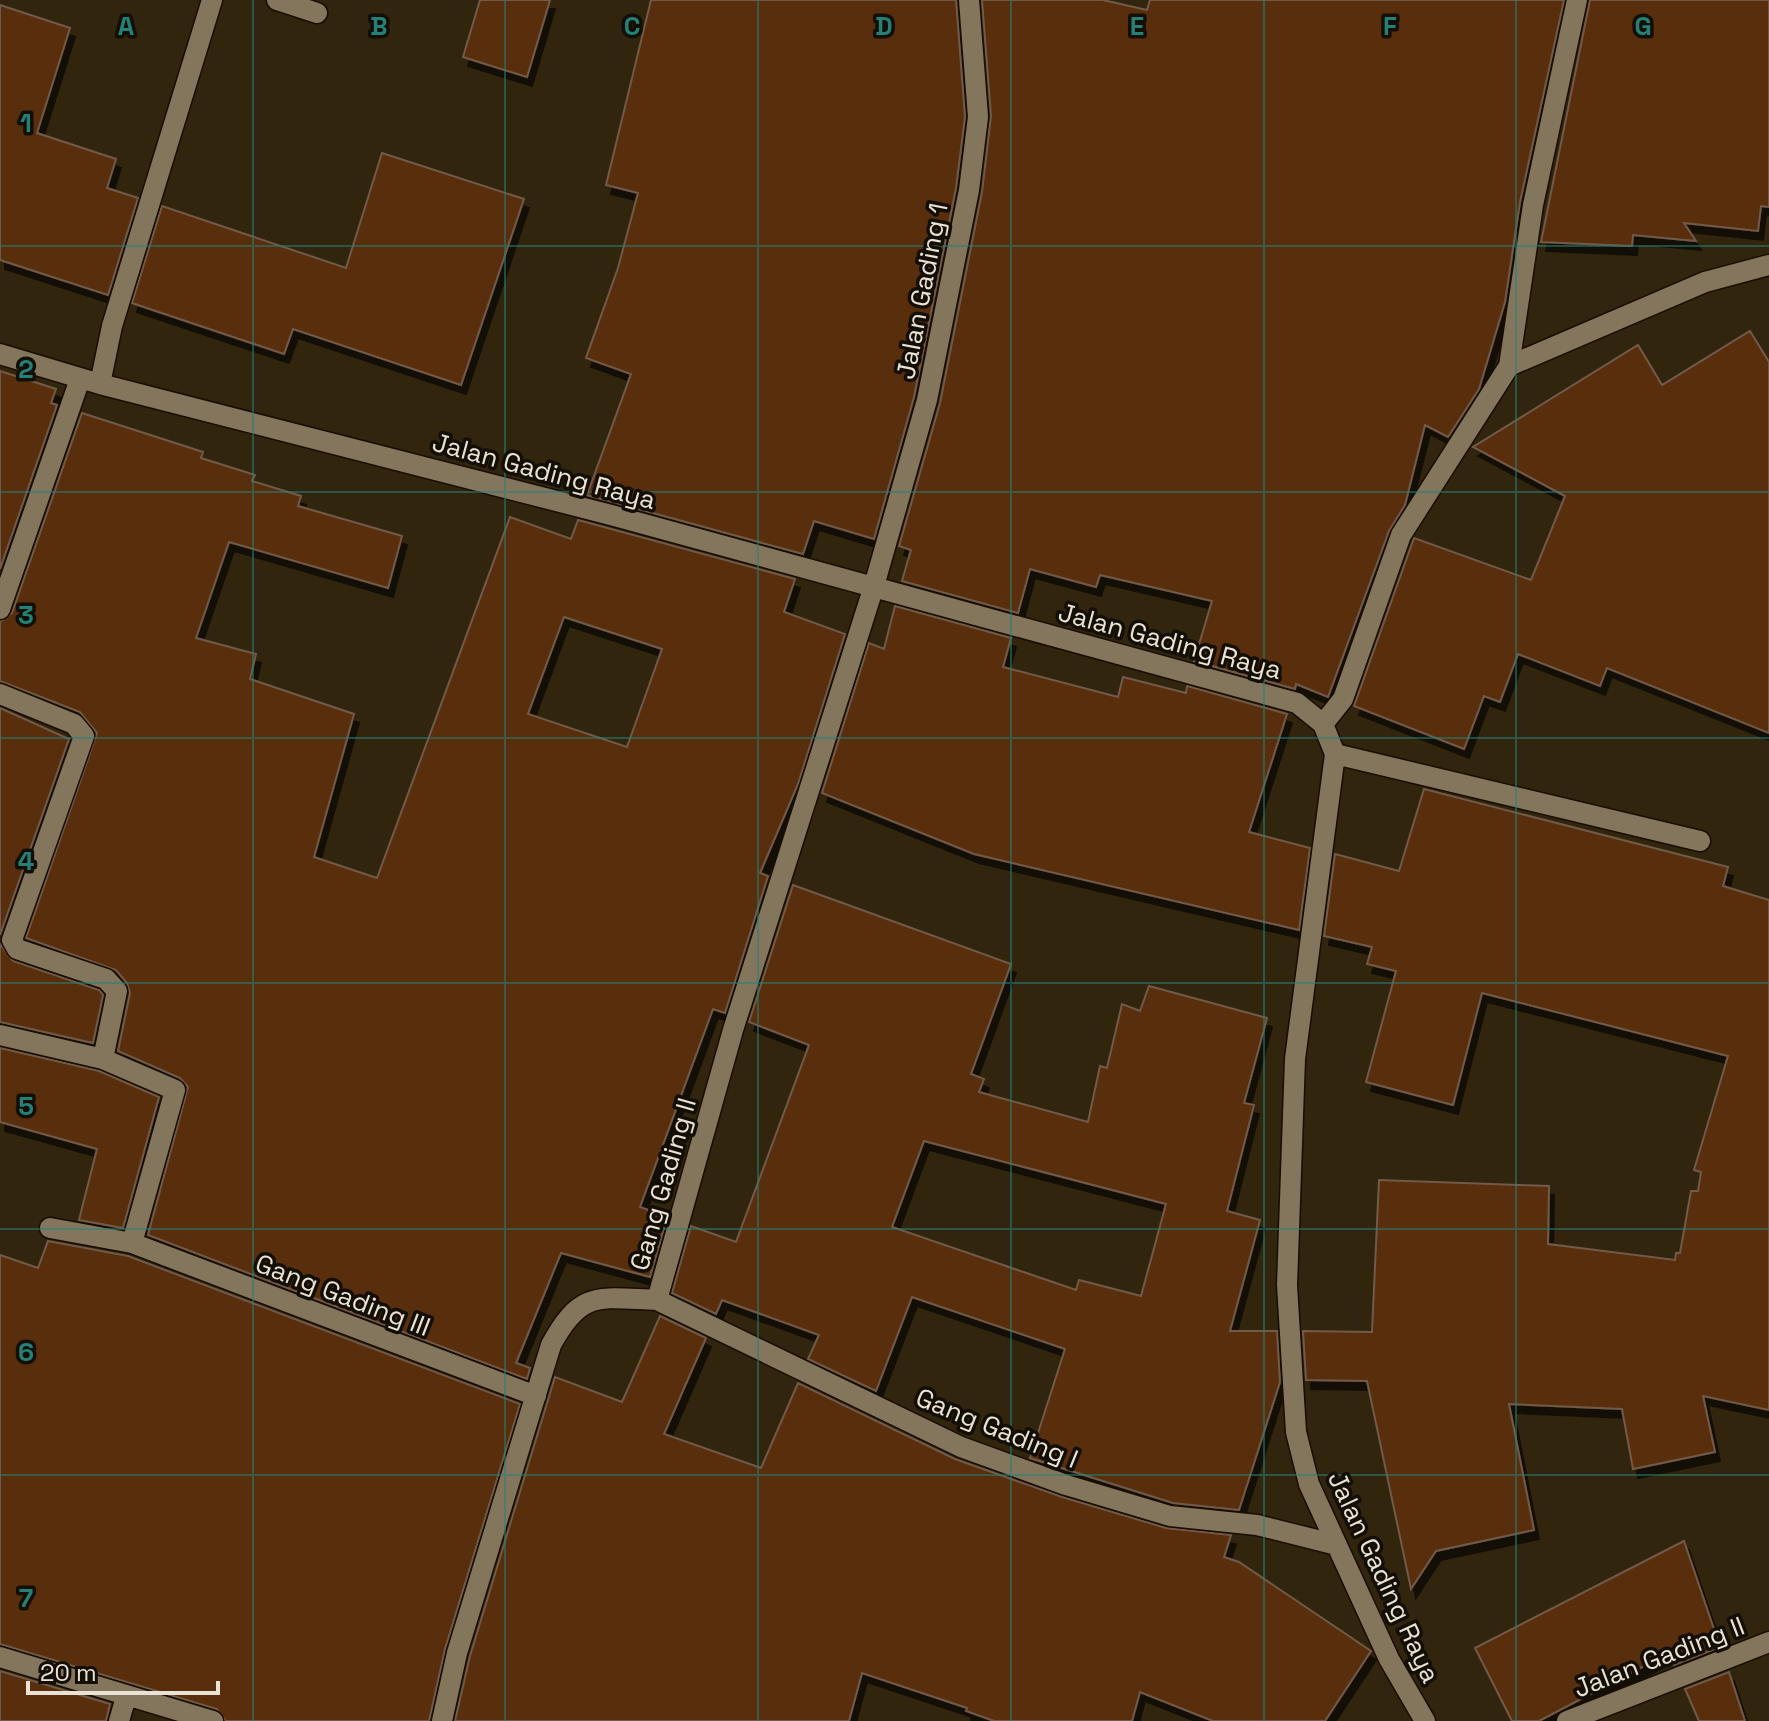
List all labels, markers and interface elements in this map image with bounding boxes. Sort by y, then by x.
text: A [118,9,135,43]
text: B [370,9,388,43]
text: C [624,9,640,43]
text: D [875,9,893,43]
text: E [1130,9,1144,43]
text: F [1383,9,1397,43]
text: G [1634,9,1652,43]
text: 1 [20,106,32,140]
street label: Jalan Gading 1 [888,200,956,382]
text: 2 [18,352,34,386]
street label: Jalan Gading Raya [429,425,659,517]
street label: Jalan Gading Raya [1055,595,1285,687]
text: 3 [18,598,34,632]
text: 4 [18,844,34,878]
text: 5 [18,1089,34,1123]
street label: Gang Gading II [622,1094,704,1274]
street label: Gang Gading III [251,1246,435,1344]
text: 6 [18,1335,34,1369]
street label: Gang Gading I [911,1380,1083,1476]
street label: Jalan Gading Raya [1320,1466,1448,1688]
text: 7 [19,1581,33,1615]
street label: Jalan Gading II [1569,1609,1749,1705]
scale bar [28,1645,218,1695]
text: 20 m [40,1657,97,1688]

